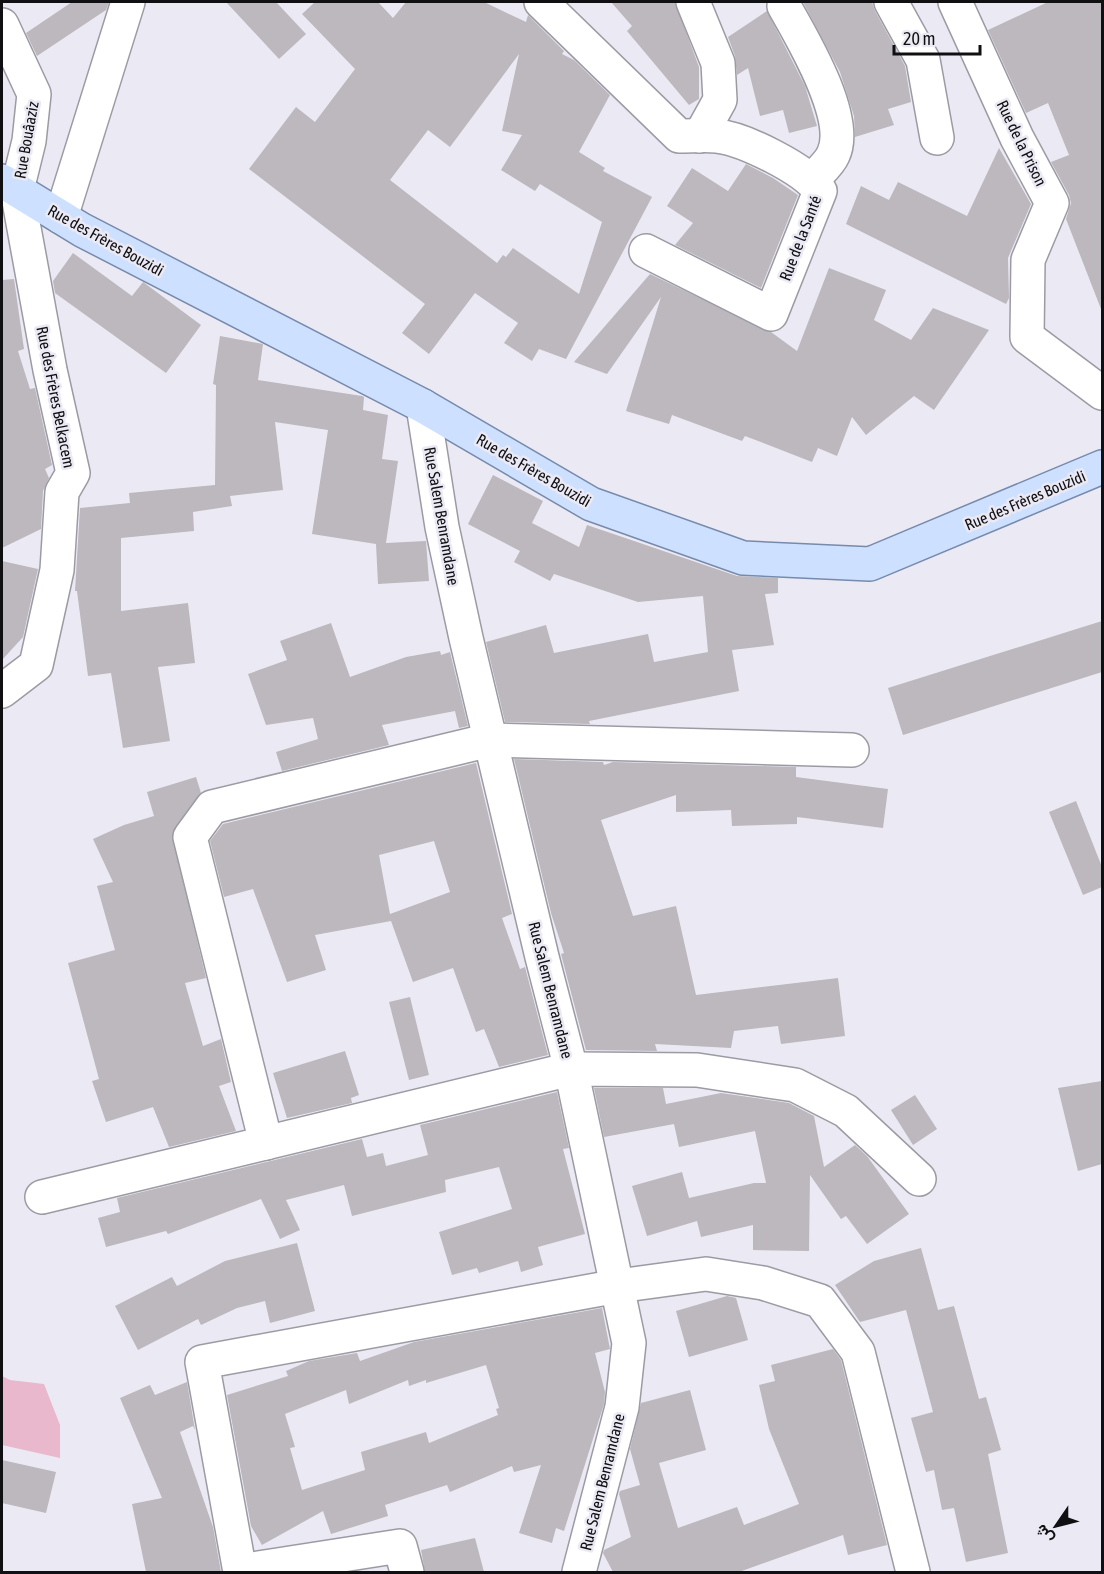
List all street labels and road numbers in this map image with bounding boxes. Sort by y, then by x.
street label: Rue de la Prison [993,97,1051,189]
street label: Rue Bouâaziz [10,100,42,180]
street label: Rue de la Santé [776,193,824,283]
street label: Rue des Frères Bouzidi [45,201,167,279]
street label: Rue des Frères Belkacem [33,325,79,469]
street label: Rue des Frères Bouzidi [473,430,595,510]
street label: Rue Salem Benramdane [421,445,463,587]
street label: Rue des Frères Bouzidi [962,466,1088,534]
street label: Rue Salem Benramdane [525,920,577,1060]
street label: Rue Salem Benramdane [576,1412,628,1552]

